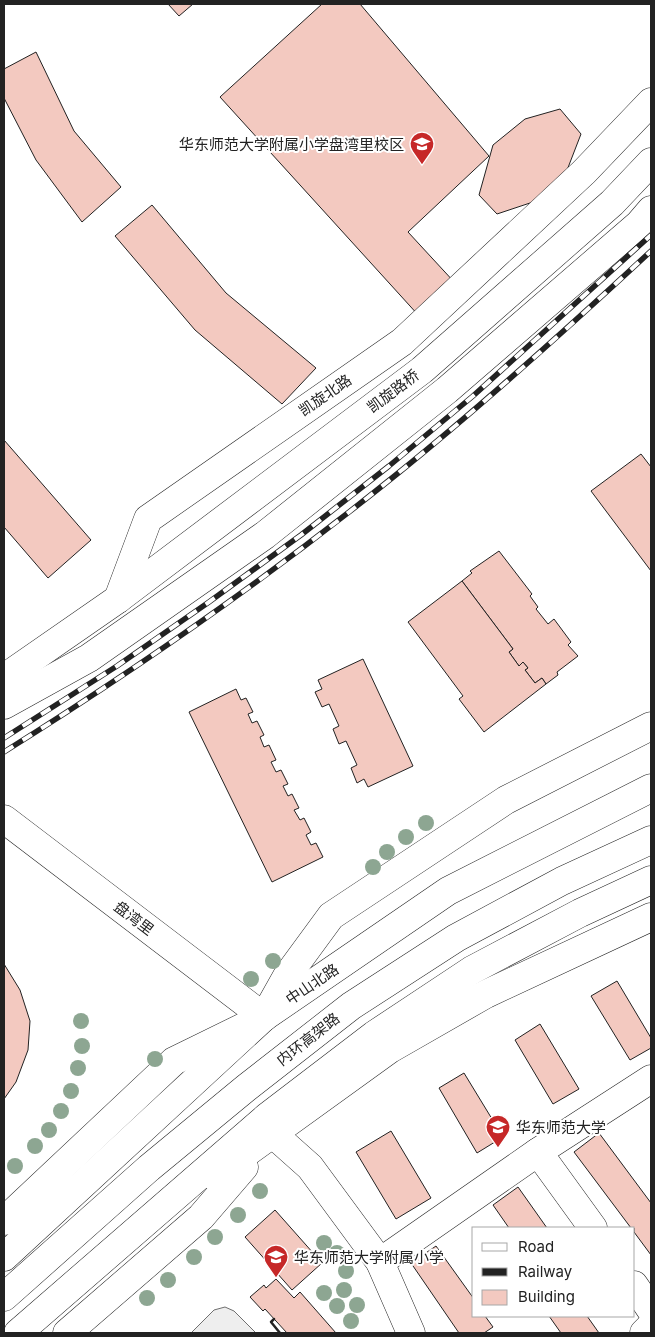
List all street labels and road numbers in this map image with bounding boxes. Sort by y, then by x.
street label: 凯旋路桥 [363,365,423,417]
street label: 凯旋北路 [295,370,355,420]
street label: 盘湾里 [110,897,158,939]
street label: 中山北路 [282,959,342,1009]
street label: 内环高架路 [273,1008,343,1070]

